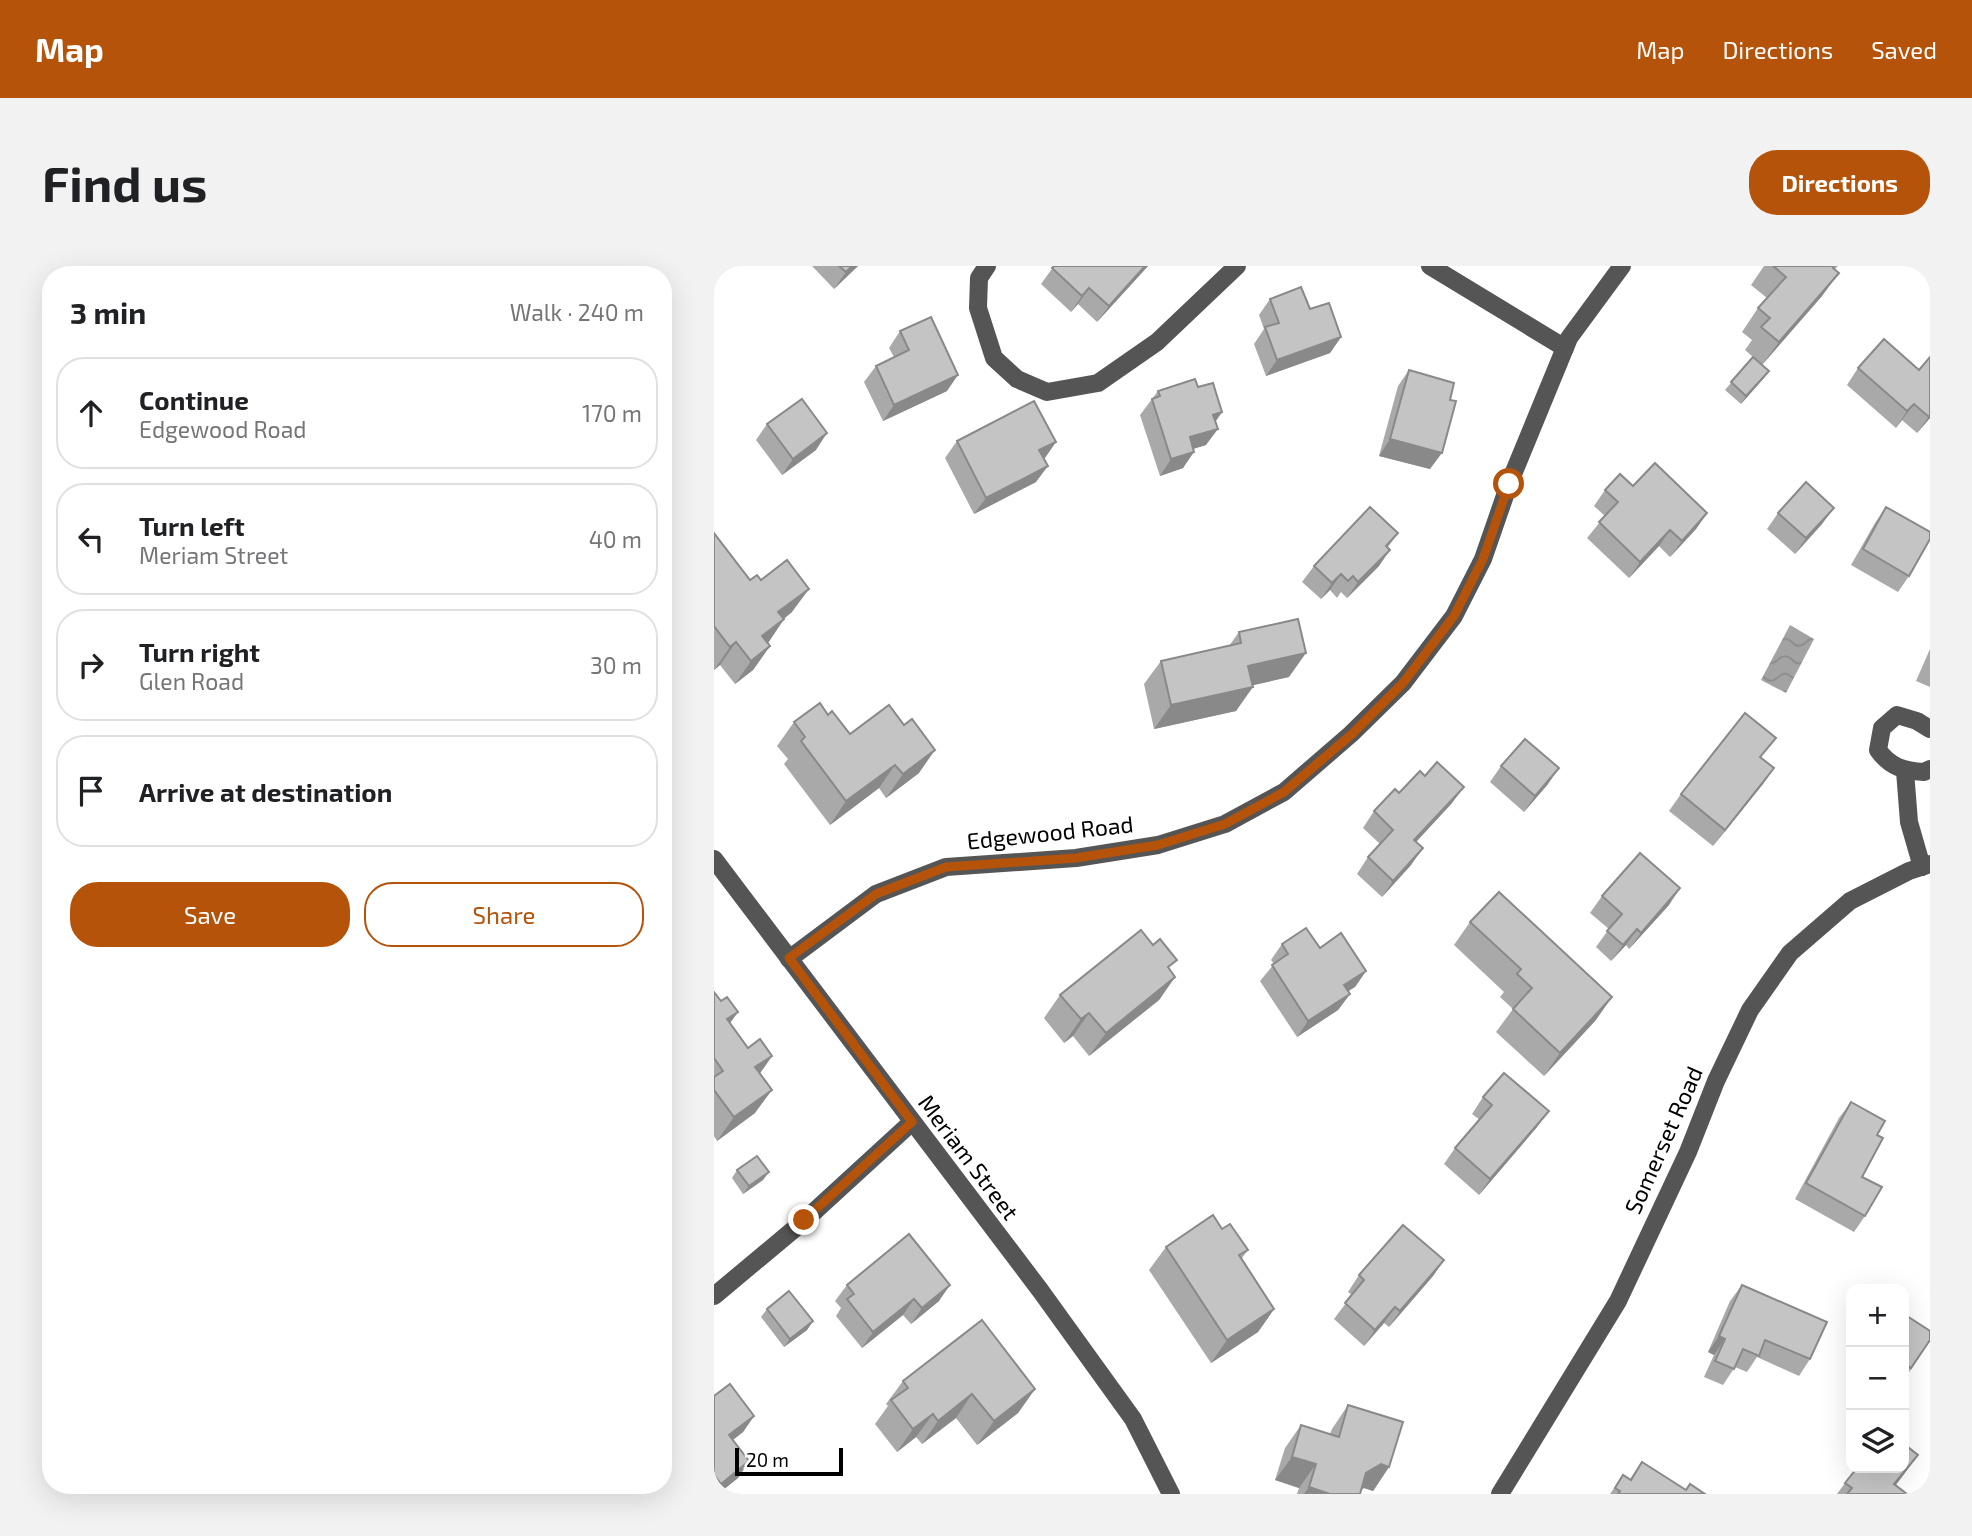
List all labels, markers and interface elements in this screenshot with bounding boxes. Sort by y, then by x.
text: Map [35,29,104,69]
text: Map [1636,35,1684,64]
text: Directions [1722,35,1833,64]
text: Saved [1871,35,1937,64]
button: Directions [1749,150,1930,215]
text: Find us [42,153,207,212]
text: 3 min [70,294,146,330]
text: Walk · 240 m [510,298,644,326]
text: Continue [139,384,249,415]
icon: ahead [72,394,110,432]
text: 170 m [582,399,642,427]
text: Edgewood Road [139,415,306,443]
route start [1493,468,1524,499]
text: Turn left [139,510,245,541]
icon: left [72,520,110,558]
text: 40 m [589,525,642,553]
text: Meriam Street [139,541,288,569]
text: Turn right [139,636,260,667]
icon: right [72,646,110,684]
text: 30 m [590,651,642,679]
text: Glen Road [139,667,244,695]
icon: arrive [72,772,110,810]
text: Arrive at destination [139,776,392,807]
street label: Edgewood Road [965,809,1135,855]
button: Save [70,882,350,947]
button: Share [364,882,644,947]
street label: Somerset Road [1618,1062,1708,1218]
street label: Meriam Street [913,1089,1025,1225]
route end [788,1204,819,1235]
map controls [1846,1284,1909,1473]
button: + [1846,1284,1909,1347]
button: − [1846,1347,1909,1410]
button: layers [1846,1410,1909,1473]
scale bar [735,1445,844,1477]
text: 20 m [746,1448,789,1471]

